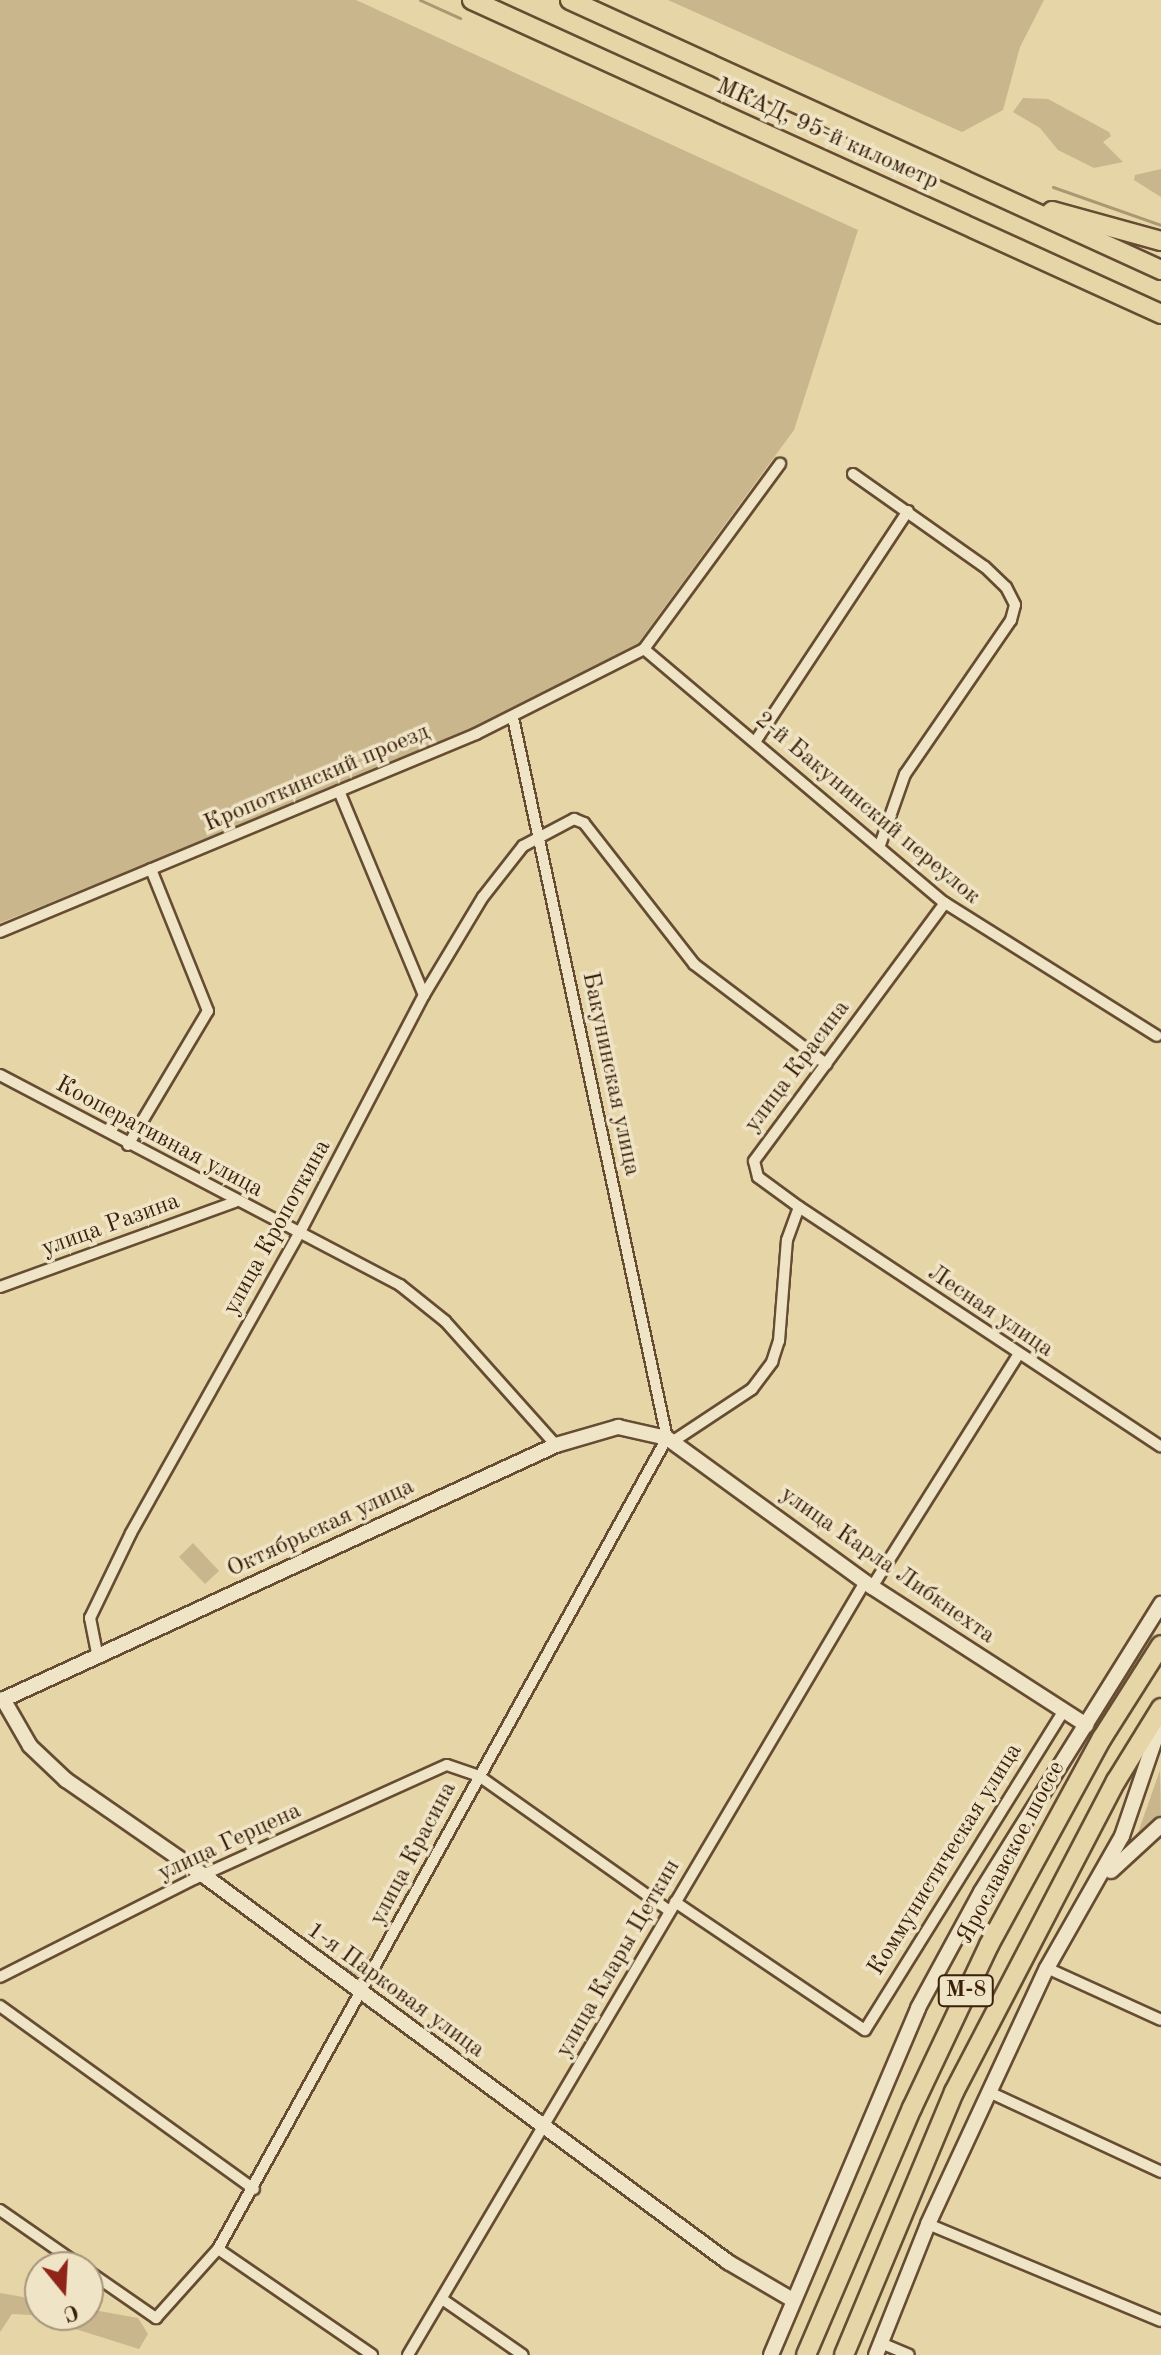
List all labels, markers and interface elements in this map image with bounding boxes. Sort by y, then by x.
street label: МКАД, 95-й километр [711,73,943,197]
street label: 2-й Бакунинский переулок [748,706,986,912]
street label: Кропоткинский проезд [200,718,434,840]
street label: Бакунинская улица [574,969,646,1179]
street label: улица Красина [739,995,857,1139]
street label: Кооперативная улица [50,1071,268,1205]
street label: улица Кропоткина [218,1135,338,1321]
street label: улица Разина [38,1188,184,1264]
street label: Лесная улица [922,1259,1058,1365]
street label: Октябрьская улица [223,1473,419,1585]
street label: улица Карла Либкнехта [774,1481,1000,1651]
street label: Коммунистическая улица [863,1739,1029,1981]
street label: Ярославское шоссе [952,1757,1072,1949]
street label: улица Красина [364,1777,464,1931]
street label: улица Герцена [154,1797,306,1889]
street label: улица Клары Цеткин [550,1855,688,2063]
street label: 1-я Парковая улица [300,1917,490,2065]
road number: М-8 [936,1973,996,2009]
north arrow [24,2251,104,2331]
text: С [60,2299,81,2325]

